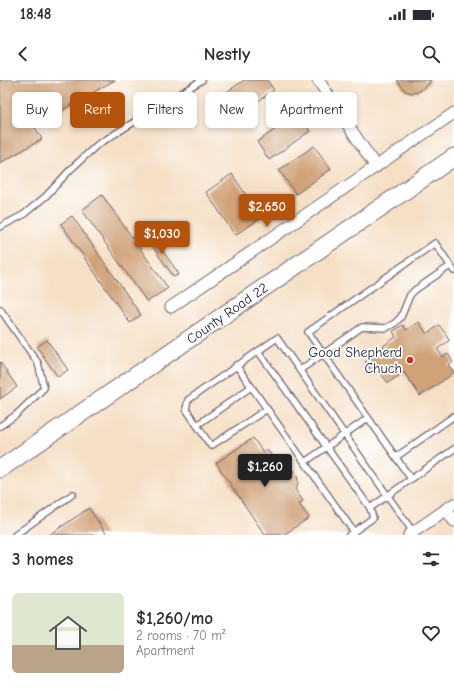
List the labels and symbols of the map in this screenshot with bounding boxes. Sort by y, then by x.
pin: $2,650 [234,194,300,228]
pin: $1,030 [129,221,195,255]
street label: County Road 22 [183,279,271,348]
place label: Good Shepherd Chuch [308,344,402,377]
marker: Good Shepherd Chuch [405,355,415,365]
pin: $1,260 [232,454,298,488]

